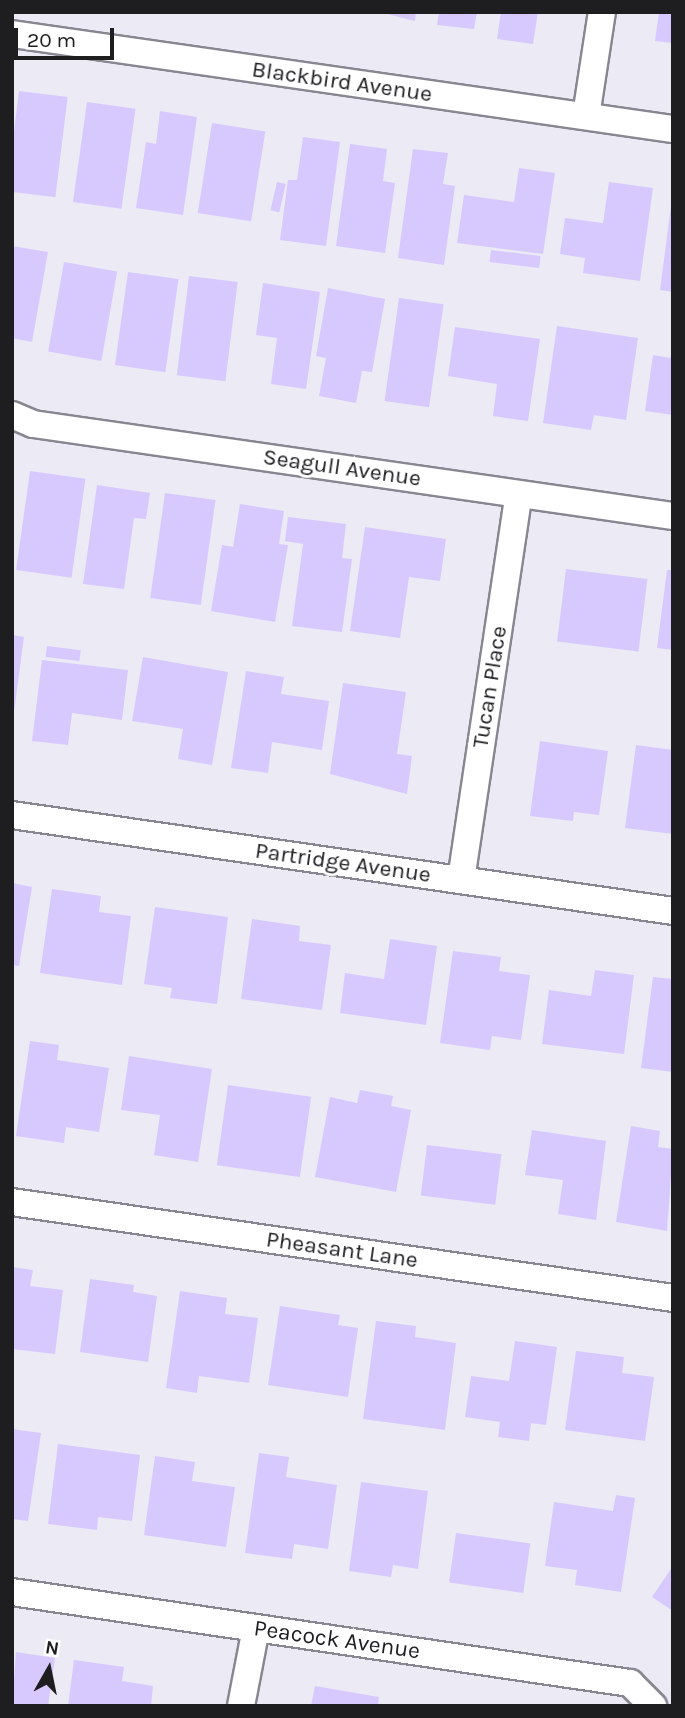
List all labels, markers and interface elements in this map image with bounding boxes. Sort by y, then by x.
scale bar [18,14,117,58]
text: 20 m [27,28,76,52]
street label: Blackbird Avenue [250,56,434,108]
street label: Seagull Avenue [261,443,423,493]
street label: Tucan Place [467,624,513,750]
street label: Partridge Avenue [253,837,433,889]
street label: Pheasant Lane [264,1226,420,1274]
street label: Peacock Avenue [252,1615,422,1665]
north arrow [14,1634,84,1704]
text: N [44,1636,61,1660]

